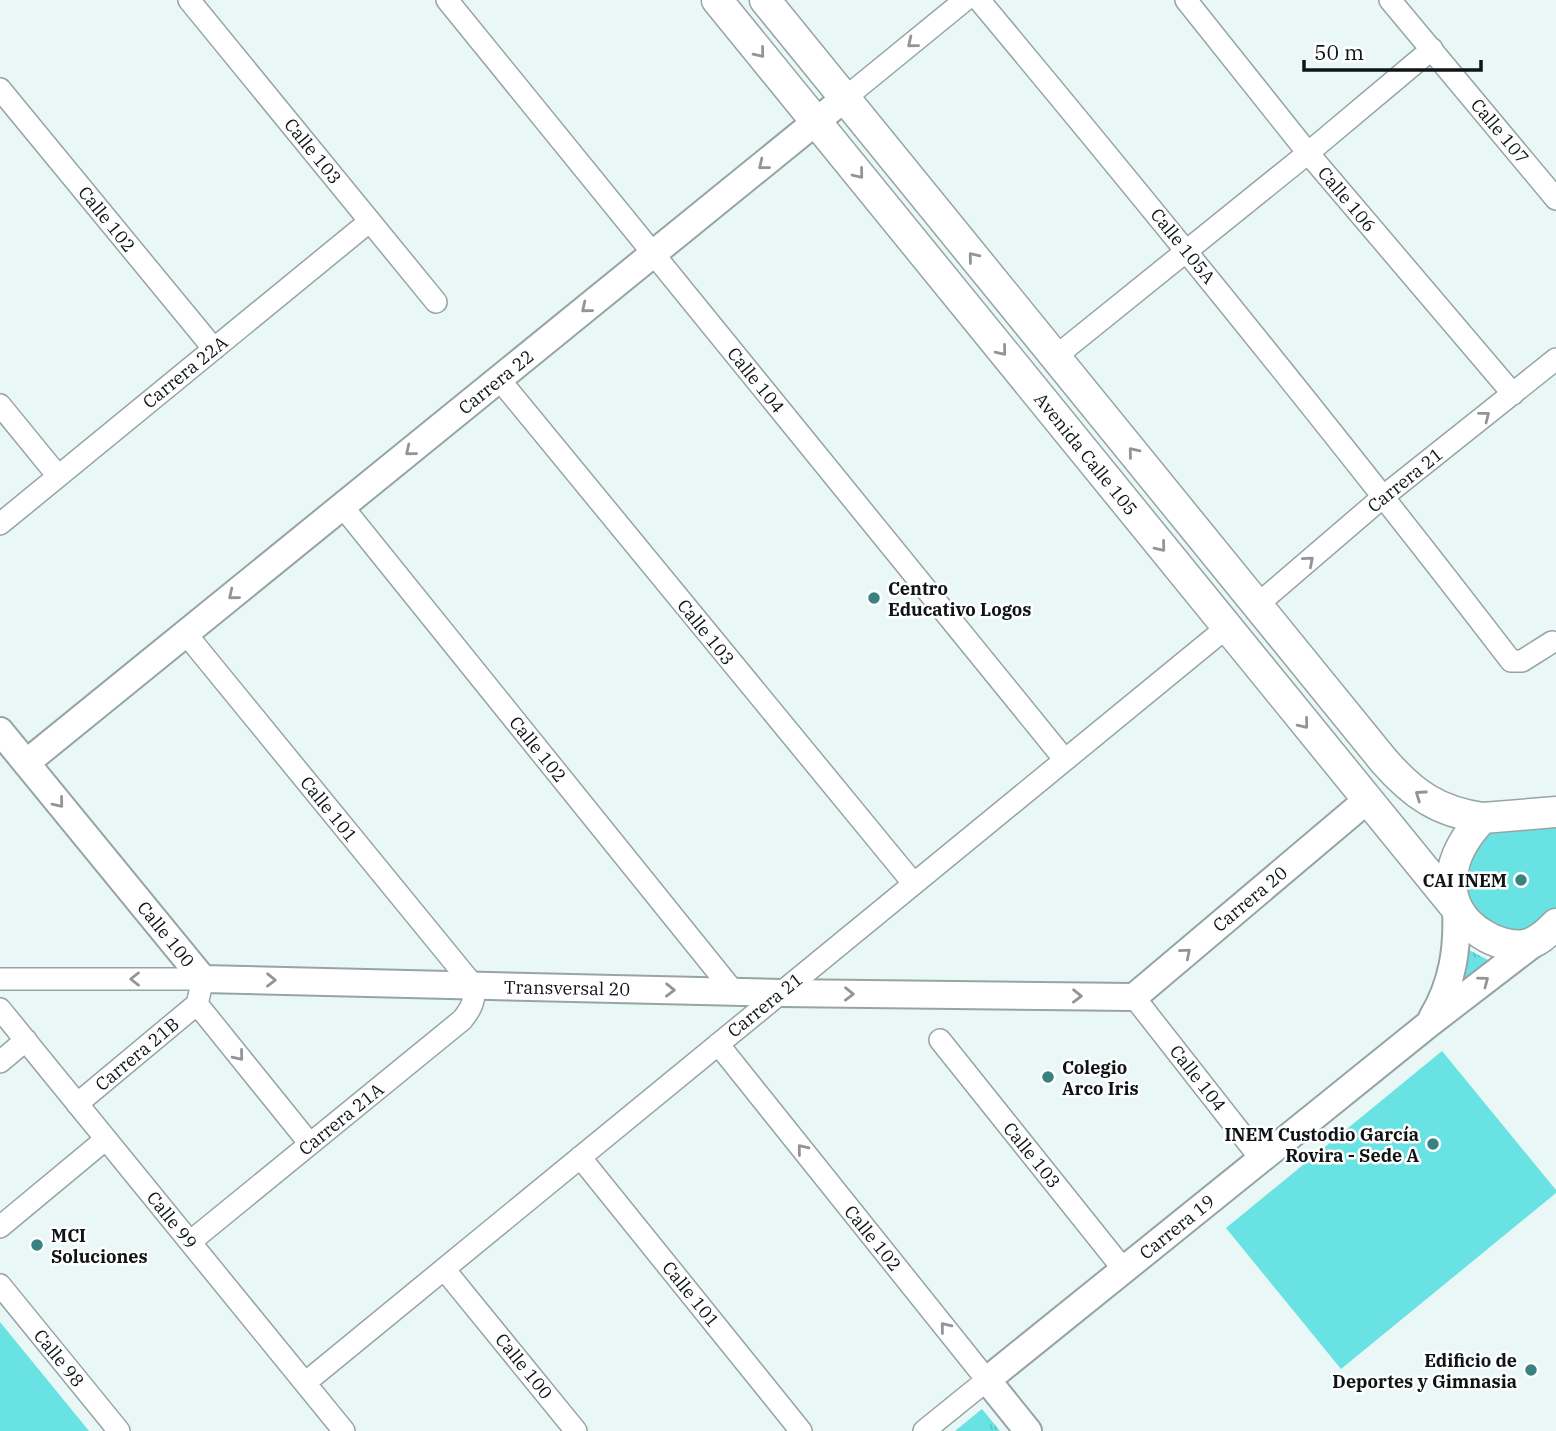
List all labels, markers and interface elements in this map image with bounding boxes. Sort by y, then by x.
scale bar [1304,28,1481,72]
one-way arrow [907,35,920,47]
text: 50 m [1314,38,1364,66]
one-way arrow [752,45,764,58]
street label: Calle 107 [1466,94,1534,168]
street label: Calle 103 [279,113,347,189]
one-way arrow [758,156,770,169]
street label: Calle 106 [1313,162,1381,236]
one-way arrow [850,167,863,179]
street label: Calle 102 [73,181,141,257]
street label: Calle 105A [1146,204,1221,289]
one-way arrow [969,252,982,264]
one-way arrow [582,300,595,312]
street label: Carrera 22A [138,330,233,413]
street label: Calle 104 [722,342,790,418]
one-way arrow [994,342,1006,355]
street label: Carrera 22 [454,345,538,419]
street label: Avenida Calle 105 [1029,388,1143,520]
one-way arrow [1477,412,1490,425]
one-way arrow [405,443,417,456]
street label: Carrera 21 [1363,443,1447,517]
one-way arrow [1128,448,1141,460]
one-way arrow [1152,539,1165,551]
one-way arrow [1301,557,1314,569]
place label: Centro Educativo Logos [888,577,1031,621]
one-way arrow [229,587,242,599]
marker: Centro Educativo Logos [866,590,882,606]
street label: Calle 103 [672,594,740,670]
street label: Calle 102 [504,711,572,787]
one-way arrow [1296,715,1308,728]
street label: Calle 101 [295,771,363,847]
one-way arrow [1415,791,1428,803]
one-way arrow [50,795,63,807]
street label: Carrera 20 [1208,861,1292,937]
place label: CAI INEM [1423,869,1507,892]
marker: CAI INEM [1513,872,1529,888]
street label: Calle 100 [132,896,200,972]
one-way arrow [1178,949,1191,961]
street label: Carrera 21 [723,968,807,1042]
one-way arrow [129,971,139,987]
one-way arrow [266,973,277,988]
street label: Transversal 20 [504,975,630,1001]
one-way arrow [1476,977,1489,990]
one-way arrow [665,982,676,998]
one-way arrow [844,986,855,1002]
one-way arrow [1072,988,1082,1004]
street label: Carrera 21B [90,1012,184,1096]
street label: Calle 104 [1165,1040,1231,1116]
one-way arrow [231,1047,243,1060]
place label: Colegio Arco Iris [1062,1056,1139,1100]
marker: Colegio Arco Iris [1040,1069,1056,1085]
street label: Carrera 21A [294,1077,389,1160]
street label: Calle 103 [998,1117,1066,1193]
place label: INEM Custodio García Rovira - Sede A [1224,1123,1419,1167]
marker: INEM Custodio García Rovira - Sede A [1425,1136,1441,1152]
one-way arrow [798,1145,810,1158]
street label: Calle 99 [142,1187,202,1253]
street label: Carrera 19 [1135,1190,1219,1264]
street label: Calle 102 [839,1200,907,1276]
place label: MCI Soluciones [51,1224,148,1268]
marker: MCI Soluciones [29,1237,45,1253]
street label: Calle 101 [657,1256,725,1332]
one-way arrow [940,1322,953,1334]
street label: Calle 98 [29,1325,89,1391]
street label: Calle 100 [490,1328,558,1404]
place label: Edificio de Deportes y Gimnasia [1332,1349,1517,1393]
marker: Edificio de Deportes y Gimnasia [1523,1362,1539,1378]

